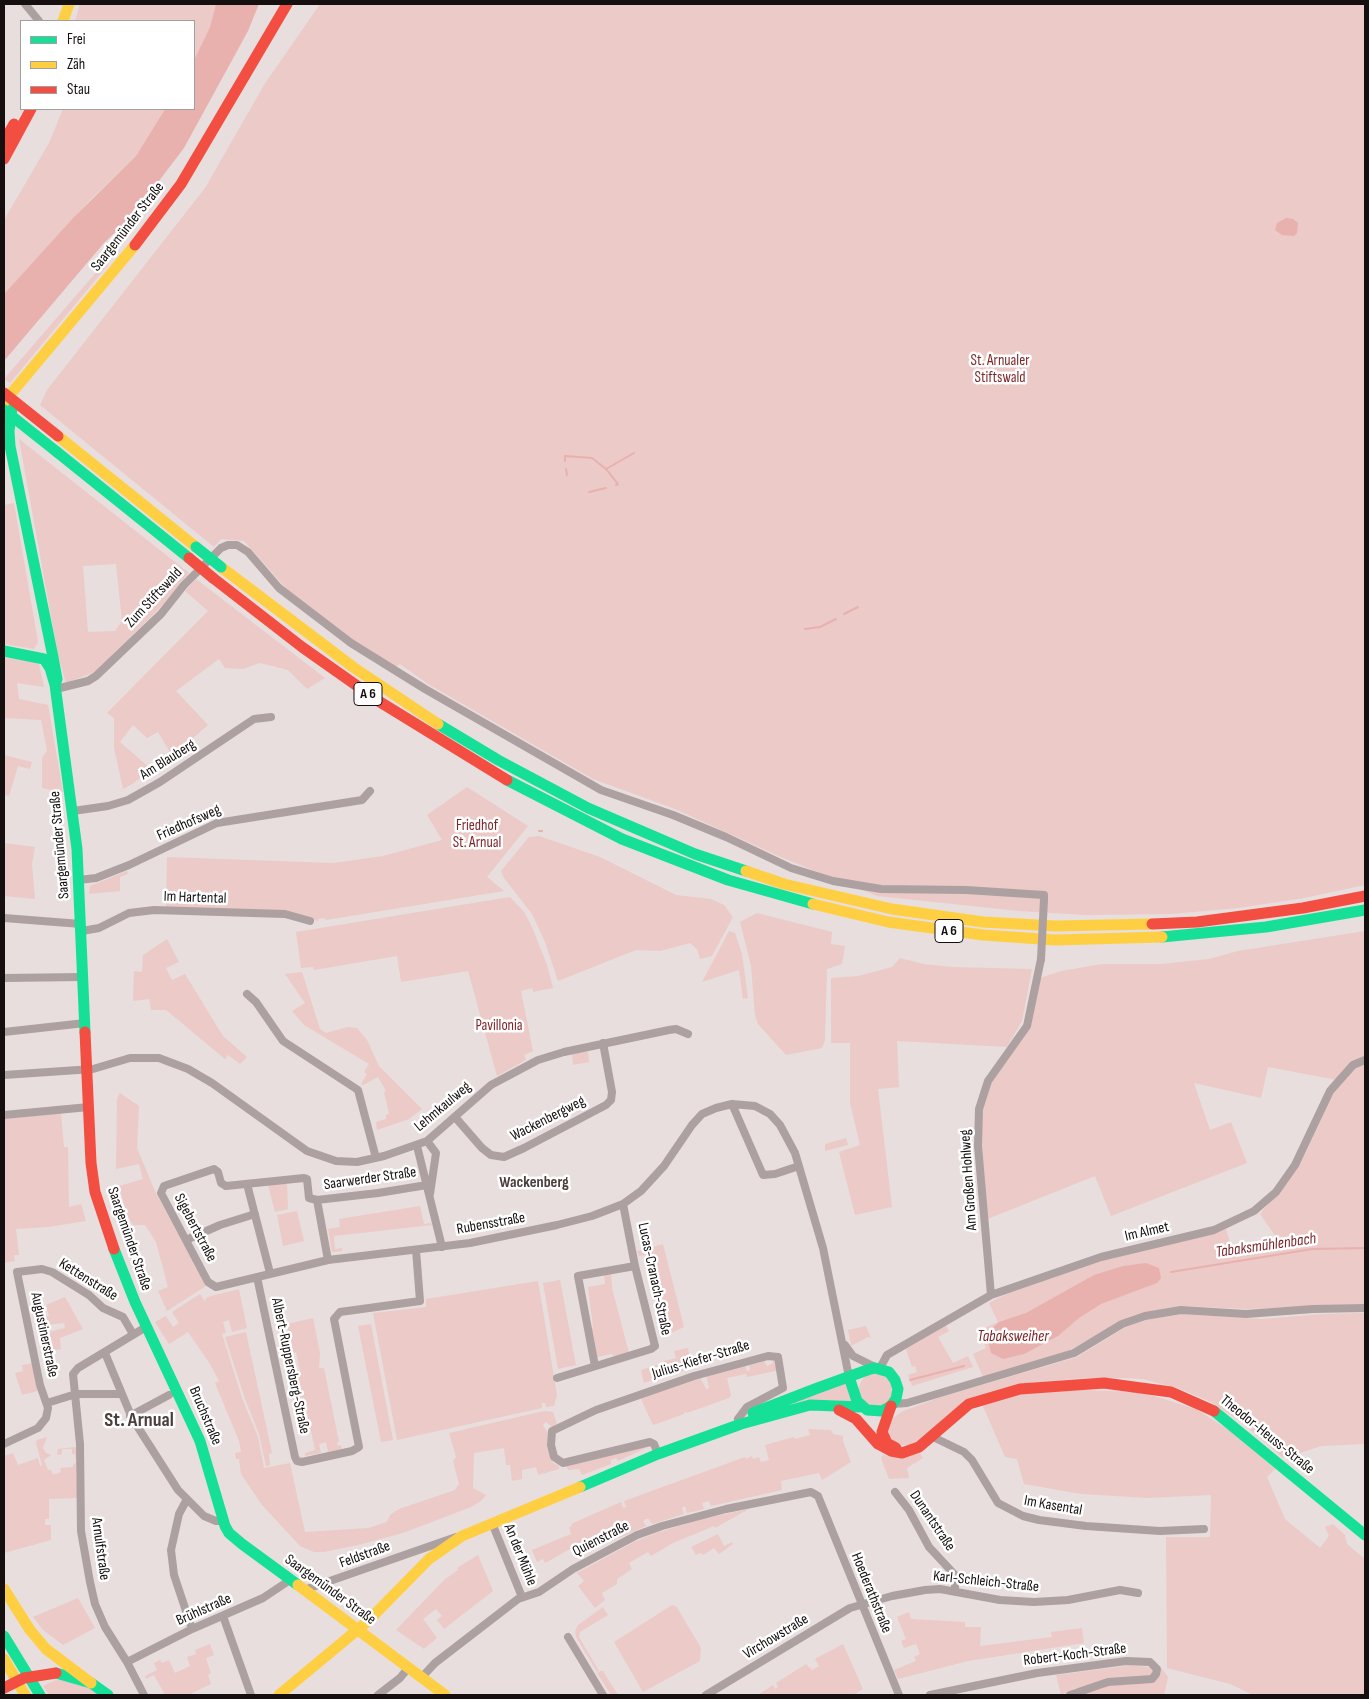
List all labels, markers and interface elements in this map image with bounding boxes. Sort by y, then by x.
legend [20,20,195,110]
text: Frei [67,30,86,49]
text: Zäh [67,55,85,74]
text: Stau [67,80,90,99]
street label: Saargemünder Straße [88,179,168,275]
park label: St. Arnualer Stiftswald [971,352,1029,387]
street label: Zum Stiftswald [122,564,186,632]
road number: A 6 [354,682,382,706]
street label: Am Blauberg [137,736,199,784]
street label: Saargemünder Straße [46,790,74,900]
street label: Friedhofsweg [154,801,224,845]
park label: Friedhof St. Arnual [453,817,501,852]
street label: Im Hartental [163,888,227,908]
road number: A 6 [935,919,963,942]
park label: Pavillonia [475,1017,523,1035]
street label: Lehmkaulweg [411,1078,475,1136]
street label: Wackenbergweg [508,1092,588,1146]
street label: Am Großen Hohlweg [956,1129,982,1231]
street label: Saarwerder Straße [323,1164,417,1194]
district label: Wackenberg [499,1173,569,1193]
street label: Saargemünder Straße [103,1185,155,1293]
street label: Sigebertstraße [170,1191,220,1265]
street label: Rubensstraße [455,1209,527,1239]
street label: Im Almet [1123,1218,1171,1246]
street label: Lucas-Cranach-Straße [633,1221,675,1337]
water label: Tabaksmühlenbach [1214,1229,1318,1263]
street label: Kettenstraße [55,1255,121,1305]
street label: Augustinerstraße [26,1291,62,1379]
street label: Albert-Ruppersberg-Straße [267,1296,313,1436]
water label: Tabaksweiher [977,1327,1049,1347]
street label: Julius-Kiefer-Straße [650,1337,752,1383]
street label: Bruchstraße [185,1384,225,1448]
street label: Theodor-Heuss-Straße [1216,1392,1318,1478]
district label: St. Arnual [104,1409,174,1433]
street label: Dunantstraße [905,1487,959,1555]
street label: Im Kasental [1023,1492,1083,1520]
street label: Arnulfstraße [87,1517,113,1581]
street label: Quienstraße [570,1517,632,1561]
street label: An der Mühle [499,1522,541,1588]
street label: Feldstraße [337,1538,393,1572]
street label: Hoederathstraße [847,1550,895,1636]
street label: Saargemünder Straße [281,1551,379,1629]
street label: Karl-Schleich-Straße [932,1567,1040,1597]
street label: Brühlstraße [174,1590,234,1630]
street label: Virchowstraße [740,1611,812,1663]
street label: Robert-Koch-Straße [1023,1640,1127,1670]

